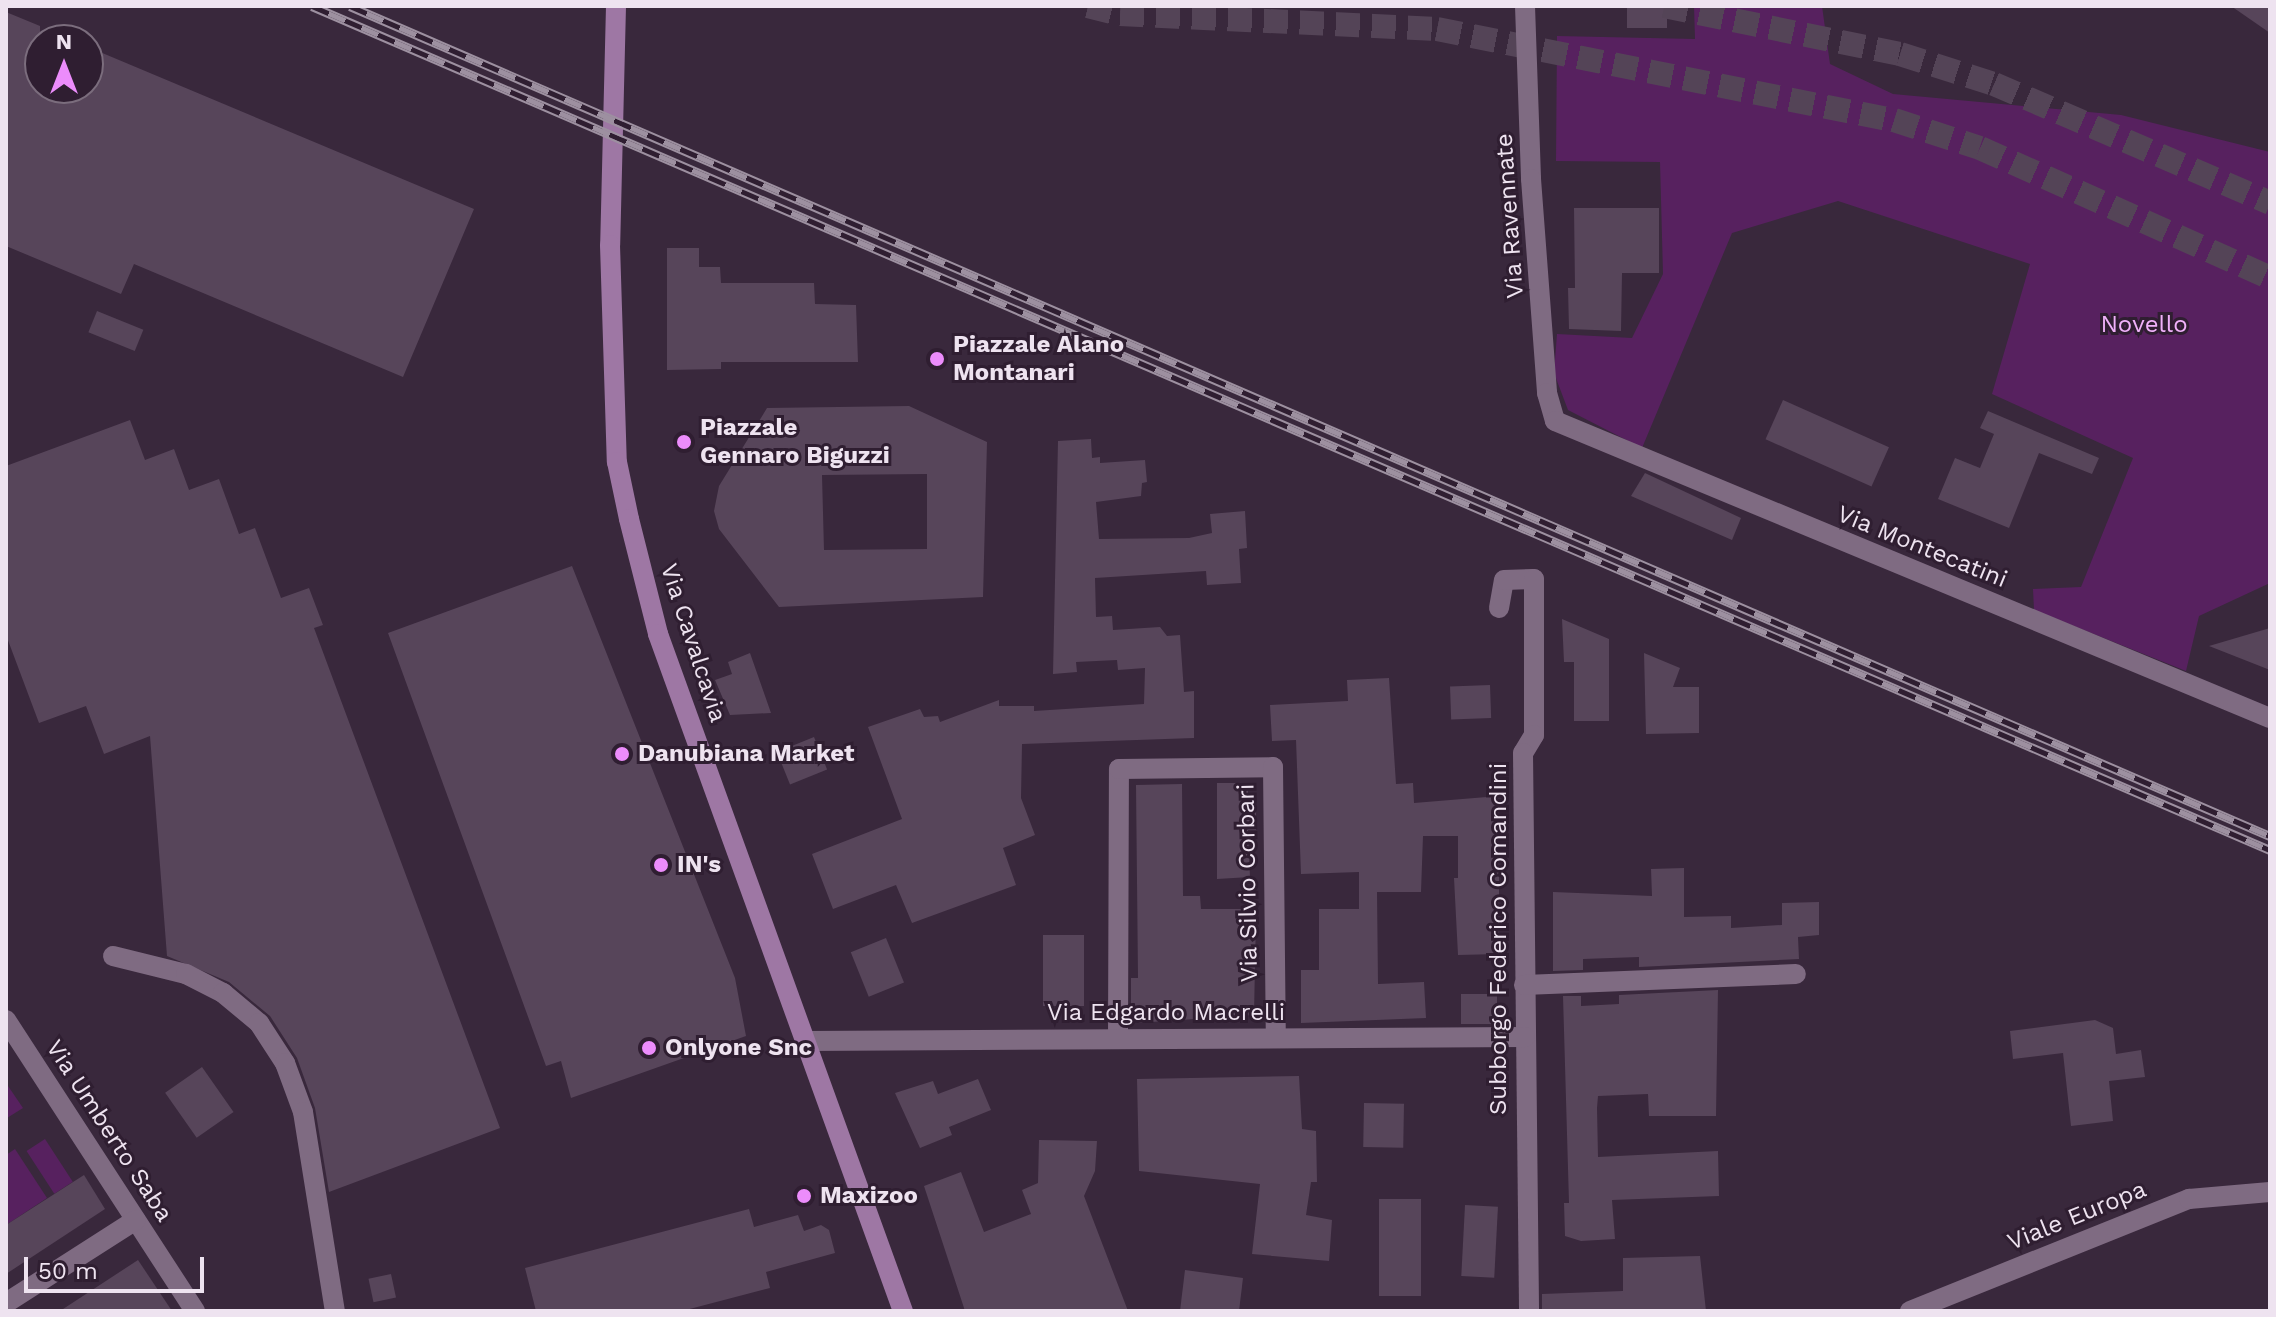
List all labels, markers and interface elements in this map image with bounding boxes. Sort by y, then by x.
north arrow [24,24,104,104]
text: N [56,29,72,54]
street label: Via Ravennate [1490,132,1530,300]
park label: Novello [2100,311,2188,339]
place label: Piazzale Alano Montanari [953,331,1125,387]
marker: Piazzale Alano Montanari [928,350,946,368]
place label: Piazzale Gennaro Biguzzi [700,414,890,470]
marker: Piazzale Gennaro Biguzzi [675,433,693,451]
street label: Via Montecatini [1833,500,2011,594]
street label: Via Cavalcavia [654,560,732,726]
place label: Danubiana Market [638,740,855,768]
marker: Danubiana Market [613,745,631,763]
street label: Subborgo Federico Comandini [1485,763,1513,1115]
street label: Via Silvio Corbari [1232,783,1264,983]
place label: IN's [677,851,721,879]
marker: IN's [652,856,670,874]
street label: Via Edgardo Macrelli [1047,999,1285,1027]
place label: Onlyone Snc [665,1034,812,1062]
street label: Via Umberto Saba [39,1035,179,1227]
marker: Onlyone Snc [640,1039,658,1057]
street label: Viale Europa [2003,1175,2151,1257]
place label: Maxizoo [820,1182,918,1210]
marker: Maxizoo [795,1187,813,1205]
scale bar [28,1241,208,1291]
text: 50 m [38,1257,98,1285]

